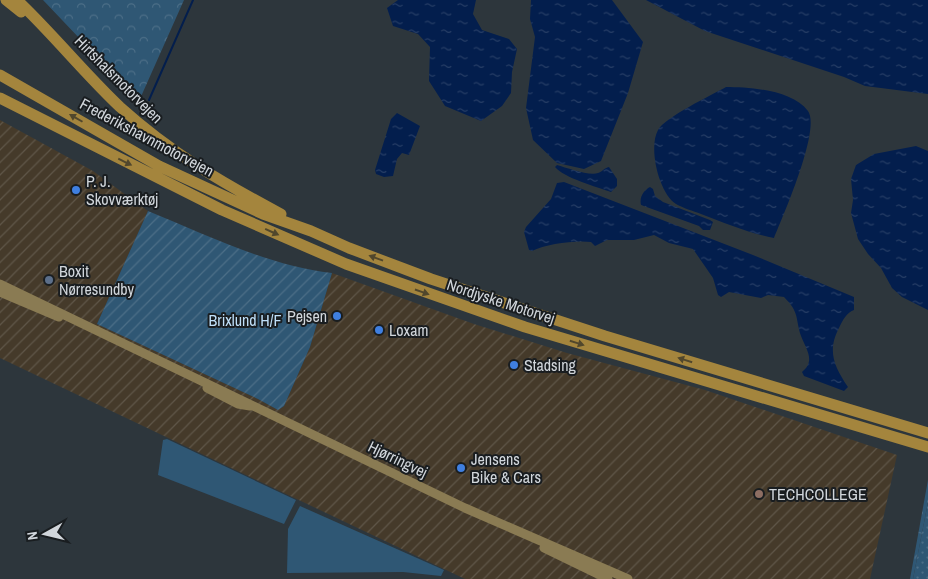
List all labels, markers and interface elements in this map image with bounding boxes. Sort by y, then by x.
street label: Hirtshalsmotorvejen [70,30,168,128]
street label: Frederikshavnmotorvejen [76,92,218,182]
one-way arrow [69,114,82,123]
one-way arrow [118,158,132,166]
place label: P. J. Skovværktøj [86,170,158,210]
marker: P. J. Skovværktøj [70,184,82,196]
one-way arrow [265,228,279,236]
one-way arrow [369,254,384,261]
place label: Boxit Nørresundby [59,260,135,300]
street label: Nordjyske Motorvej [444,273,558,329]
marker: Boxit Nørresundby [43,274,55,286]
one-way arrow [415,289,430,297]
place label: Pejsen [287,305,327,327]
park label: Brixlund H/F [209,309,281,331]
marker: Pejsen [331,310,343,322]
place label: Loxam [389,319,428,341]
marker: Loxam [373,324,385,336]
one-way arrow [569,339,584,347]
place label: Stadsing [524,354,576,376]
one-way arrow [678,356,693,364]
marker: Stadsing [508,359,520,371]
street label: Hjørringvej [365,435,431,483]
place label: Jensens Bike & Cars [471,448,541,488]
marker: Jensens Bike & Cars [455,462,467,474]
place label: TECHCOLLEGE [769,483,867,505]
marker: TECHCOLLEGE [753,488,765,500]
north arrow [20,509,70,559]
text: N [23,530,42,541]

